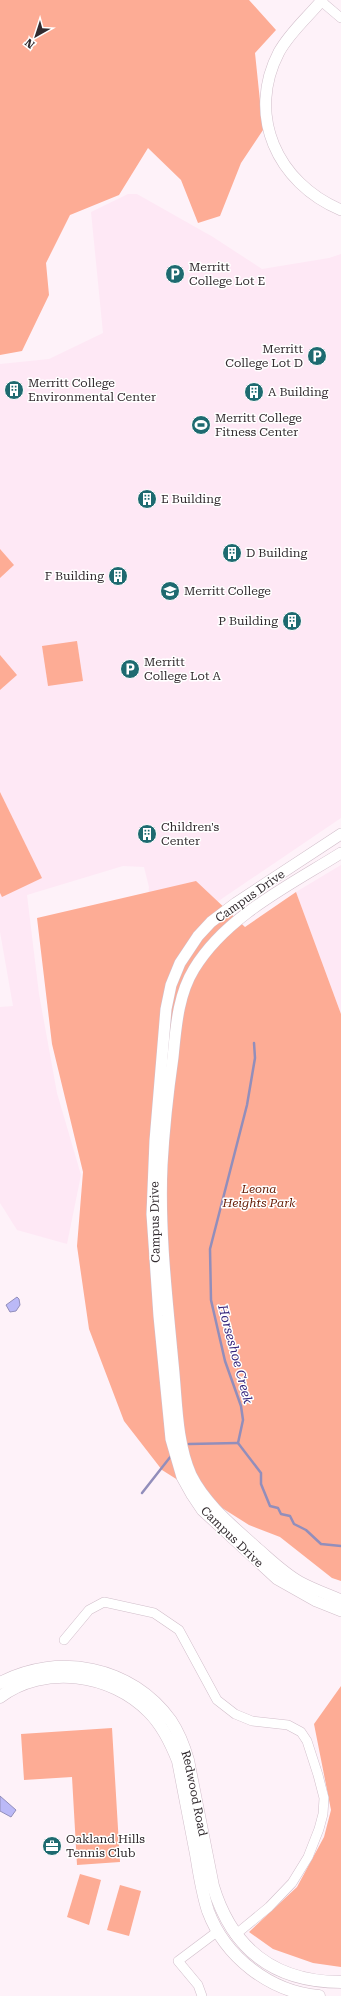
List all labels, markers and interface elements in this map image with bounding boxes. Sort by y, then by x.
north arrow [16,16,56,56]
text: N [22,35,37,51]
place label: Merritt College Lot E [189,260,265,288]
parking icon: Merritt College Lot E [164,263,186,285]
place label: Merritt College Lot D [225,342,304,370]
parking icon: Merritt College Lot D [306,345,328,367]
place label: Merritt College Environmental Center [28,376,156,404]
building icon: Merritt College Environmental Center [3,379,25,401]
building icon: A Building [243,381,265,403]
place label: A Building [268,385,329,399]
place label: Merritt College Fitness Center [215,411,302,439]
sports icon: Merritt College Fitness Center [190,414,212,436]
building icon: E Building [136,488,158,510]
place label: E Building [161,492,221,506]
building icon: D Building [221,542,243,564]
place label: D Building [246,546,308,560]
building icon: F Building [107,565,129,587]
place label: F Building [45,569,104,583]
school or university icon: Merritt College [159,580,181,602]
place label: Merritt College [184,584,271,598]
building icon: P Building [281,610,303,632]
place label: P Building [218,614,278,628]
place label: Merritt College Lot A [144,655,221,683]
parking icon: Merritt College Lot A [119,658,141,680]
place label: Children's Center [161,820,220,848]
building icon: Children's Center [136,823,158,845]
street label: Campus Drive [213,867,288,925]
street label: Campus Drive [147,1181,163,1263]
park label: Leona Heights Park [221,1182,296,1210]
water label: Horseshoe Creek [215,1302,256,1406]
street label: Campus Drive [198,1504,266,1571]
street label: Redwood Road [178,1749,210,1838]
place label: Oakland Hills Tennis Club [66,1832,145,1860]
office icon: Oakland Hills Tennis Club [41,1835,63,1857]

